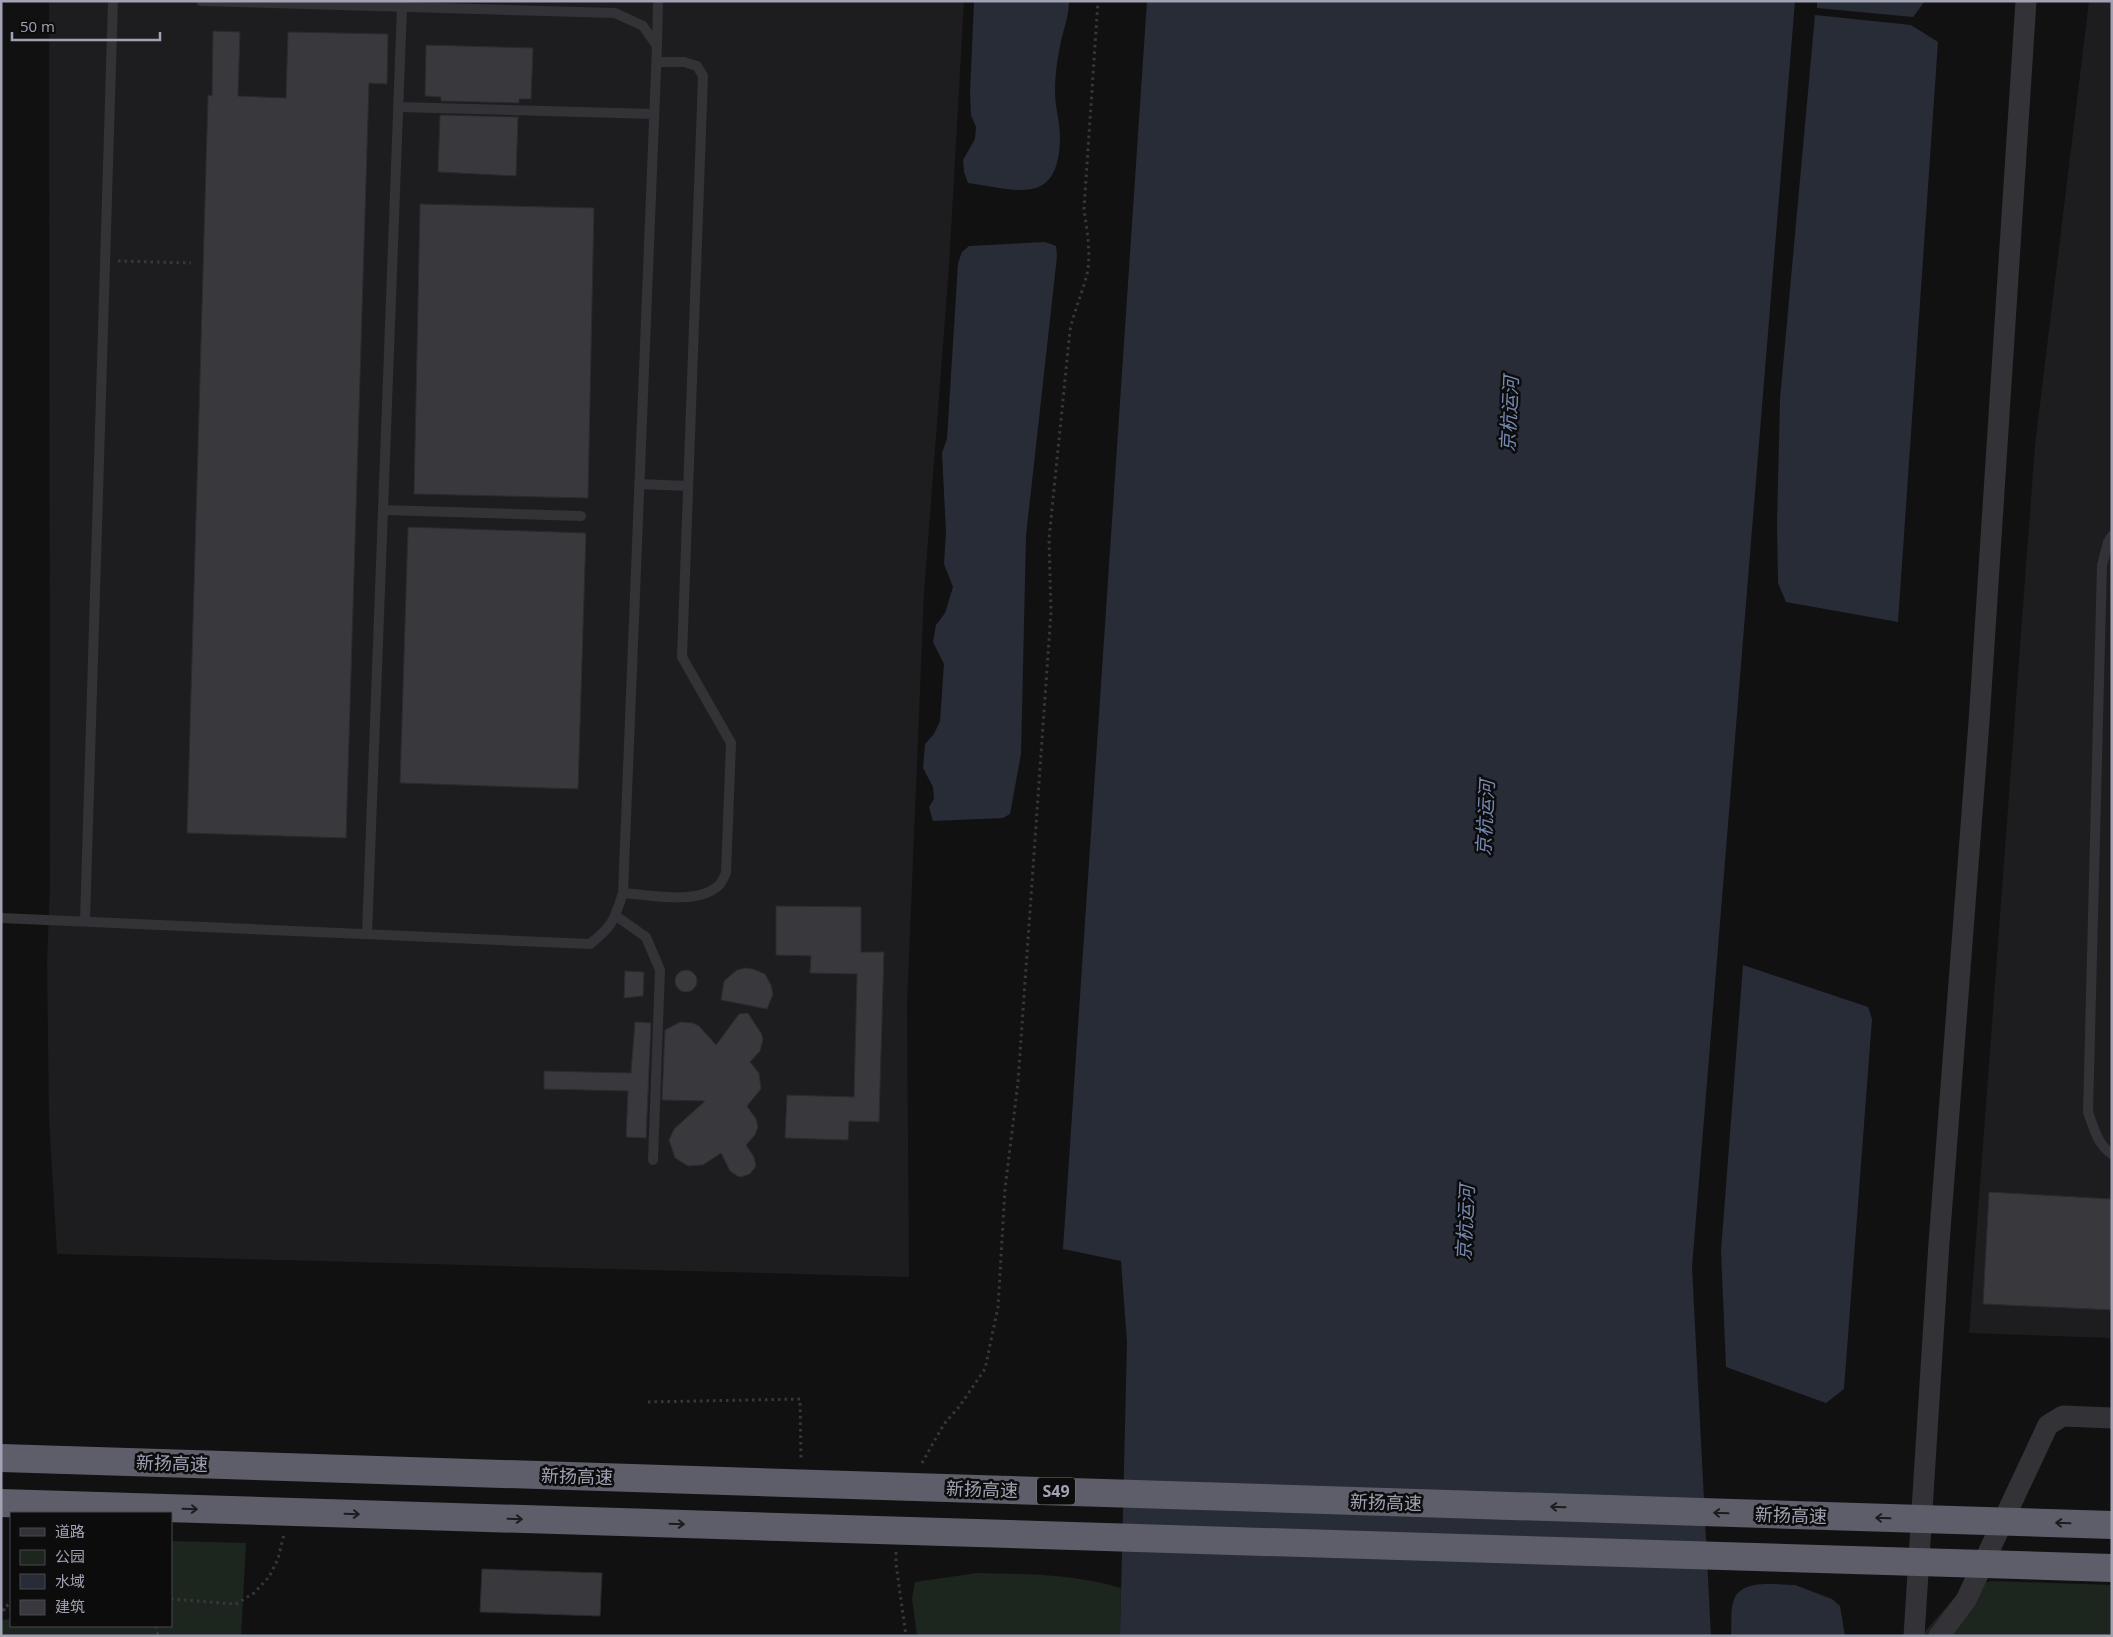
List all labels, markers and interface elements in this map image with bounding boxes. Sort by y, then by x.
scale bar [12,10,160,42]
text: 50 m [20,16,55,36]
water label: 京杭运河 [1494,371,1524,453]
water label: 京杭运河 [1470,775,1500,857]
water label: 京杭运河 [1450,1180,1480,1262]
street label: 新扬高速 [136,1450,208,1476]
street label: 新扬高速 [541,1463,613,1489]
street label: 新扬高速 [946,1476,1018,1502]
road number: S49 [1037,1478,1075,1504]
street label: 新扬高速 [1350,1489,1422,1515]
street label: 新扬高速 [1755,1502,1827,1528]
one-way arrow [1551,1503,1567,1512]
one-way arrow [182,1505,198,1514]
one-way arrow [1713,1508,1729,1517]
one-way arrow [344,1509,360,1519]
legend [10,1512,172,1627]
one-way arrow [1875,1513,1891,1522]
one-way arrow [506,1514,523,1524]
one-way arrow [668,1519,685,1529]
one-way arrow [2055,1519,2071,1528]
text: 道路 [55,1521,85,1541]
text: 公园 [55,1546,85,1566]
text: 水域 [55,1571,85,1591]
text: 建筑 [55,1596,85,1616]

